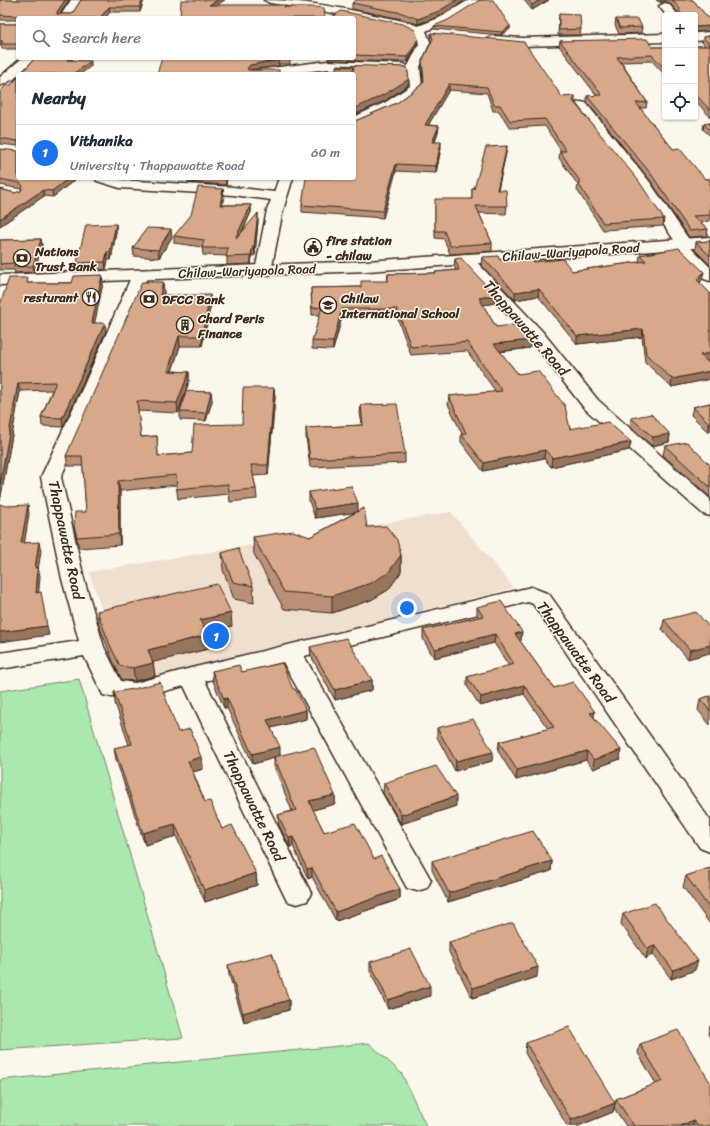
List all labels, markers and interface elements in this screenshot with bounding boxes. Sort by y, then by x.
map controls [662,12,698,120]
button: + [662,12,698,48]
search box [16,16,356,60]
text: Search here [62,25,141,51]
icon: search [30,27,52,49]
button: − [662,48,698,84]
text: Nearby [32,83,86,113]
button: locate [662,84,698,120]
text: Vithanika [70,128,133,154]
text: 1 [42,141,48,164]
text: 60 m [311,141,340,164]
text: University · Thappawatte Road [70,154,244,177]
place label: fire station - chilaw [326,229,393,267]
street label: Chilaw-Wariyapola Road [502,236,641,268]
public building icon: fire station - chilaw [303,237,323,257]
place label: Nations Trust Bank [34,240,98,278]
bank icon: Nations Trust Bank [12,248,32,268]
street label: Chilaw-Wariyapola Road [178,257,317,285]
street label: Thappawatte Road [476,274,576,383]
place label: resturant [23,286,79,309]
restaurant icon: resturant [81,287,101,307]
place label: Chilaw International School [340,287,460,325]
place label: DFCC Bank [162,288,226,311]
bank icon: DFCC Bank [139,289,159,309]
school or university icon: Chilaw International School [318,295,338,315]
place label: Chard Peris Finance [197,307,265,345]
building icon: Chard Peris Finance [175,315,195,335]
street label: Thappawatte Road [41,478,92,603]
street label: Thappawatte Road [530,595,623,710]
your location [397,598,417,618]
pin: 1 [203,621,229,651]
street label: Thappawatte Road [216,746,293,867]

